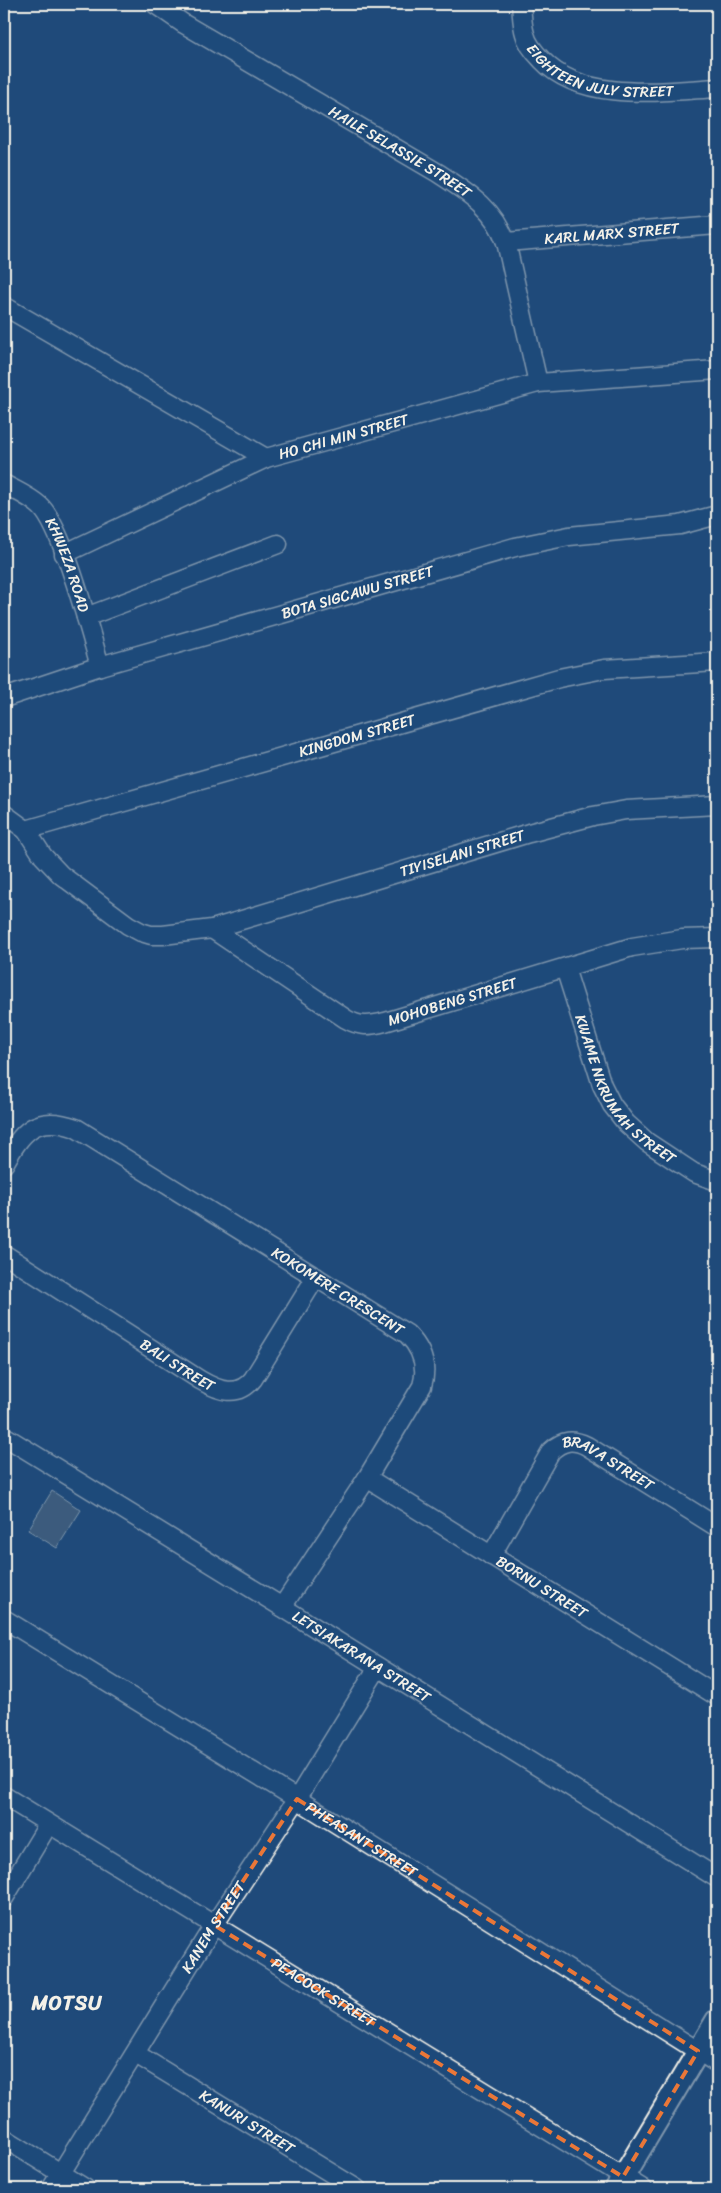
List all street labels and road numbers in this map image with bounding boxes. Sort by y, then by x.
street label: EIGHTEEN JULY STREET [520,38,675,105]
street label: HAILE SELASSIE STREET [323,98,478,206]
street label: KARL MARX STREET [543,215,682,252]
street label: HO CHI MIN STREET [276,406,413,467]
street label: KHWEZA ROAD [38,513,97,616]
street label: BOTA SIGCAWU STREET [278,558,438,626]
street label: KINGDOM STREET [296,706,420,765]
street label: TIYISELANI STREET [397,822,529,884]
street label: MOHOBENG STREET [385,969,521,1033]
street label: KWAME NKRUMAH STREET [567,1011,683,1172]
street label: KOKOMERE CRESCENT [266,1240,411,1343]
street label: BALI STREET [135,1332,221,1399]
street label: BRAVA STREET [560,1428,661,1499]
street label: BORNU STREET [491,1548,594,1626]
street label: LETSIAKARANA STREET [287,1603,437,1710]
street label: PHEASANT STREET [301,1795,424,1885]
street label: KANEM STREET [174,1874,253,1979]
street label: PEACOCK STREET [266,1950,381,2035]
street label: KANURI STREET [194,2082,301,2162]

